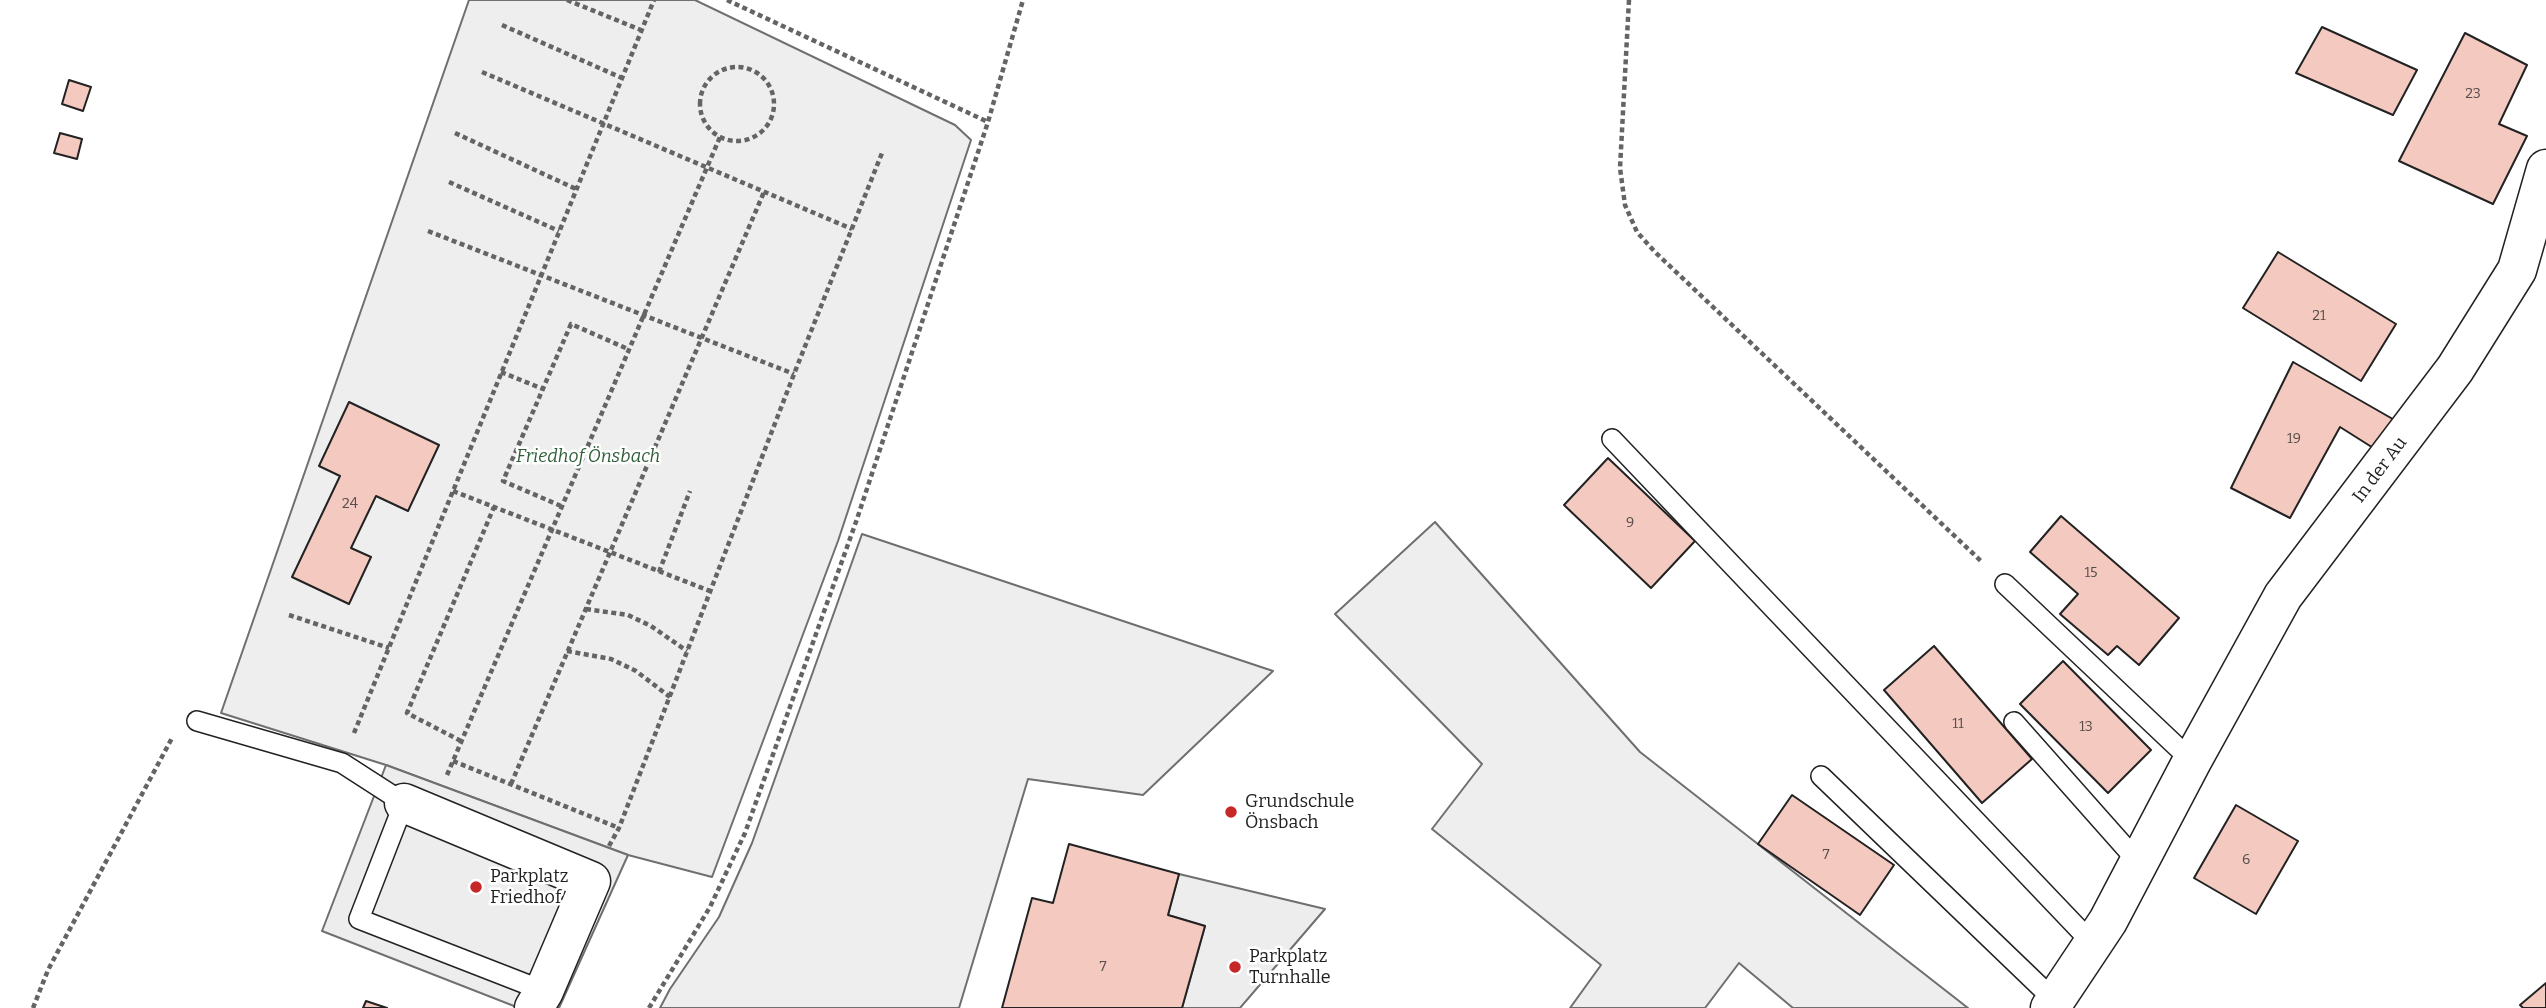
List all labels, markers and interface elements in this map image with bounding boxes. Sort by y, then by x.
house number: 23 [2465,86,2481,102]
house number: 21 [2312,308,2326,324]
house number: 19 [2287,431,2301,447]
street label: In der Au [2348,433,2412,507]
park label: Friedhof Önsbach [516,446,660,468]
house number: 24 [342,496,358,512]
house number: 9 [1626,515,1634,531]
house number: 15 [2084,565,2098,581]
house number: 11 [1952,716,1964,732]
house number: 13 [2079,719,2093,735]
place label: Grundschule Önsbach [1245,791,1354,834]
marker: Grundschule Önsbach [1223,804,1239,820]
house number: 7 [1822,847,1830,863]
house number: 6 [2242,852,2250,868]
place label: Parkplatz Friedhof [490,866,568,908]
marker: Parkplatz Friedhof [468,879,484,895]
place label: Parkplatz Turnhalle [1249,946,1331,988]
house number: 7 [1099,959,1107,975]
marker: Parkplatz Turnhalle [1227,959,1243,975]

